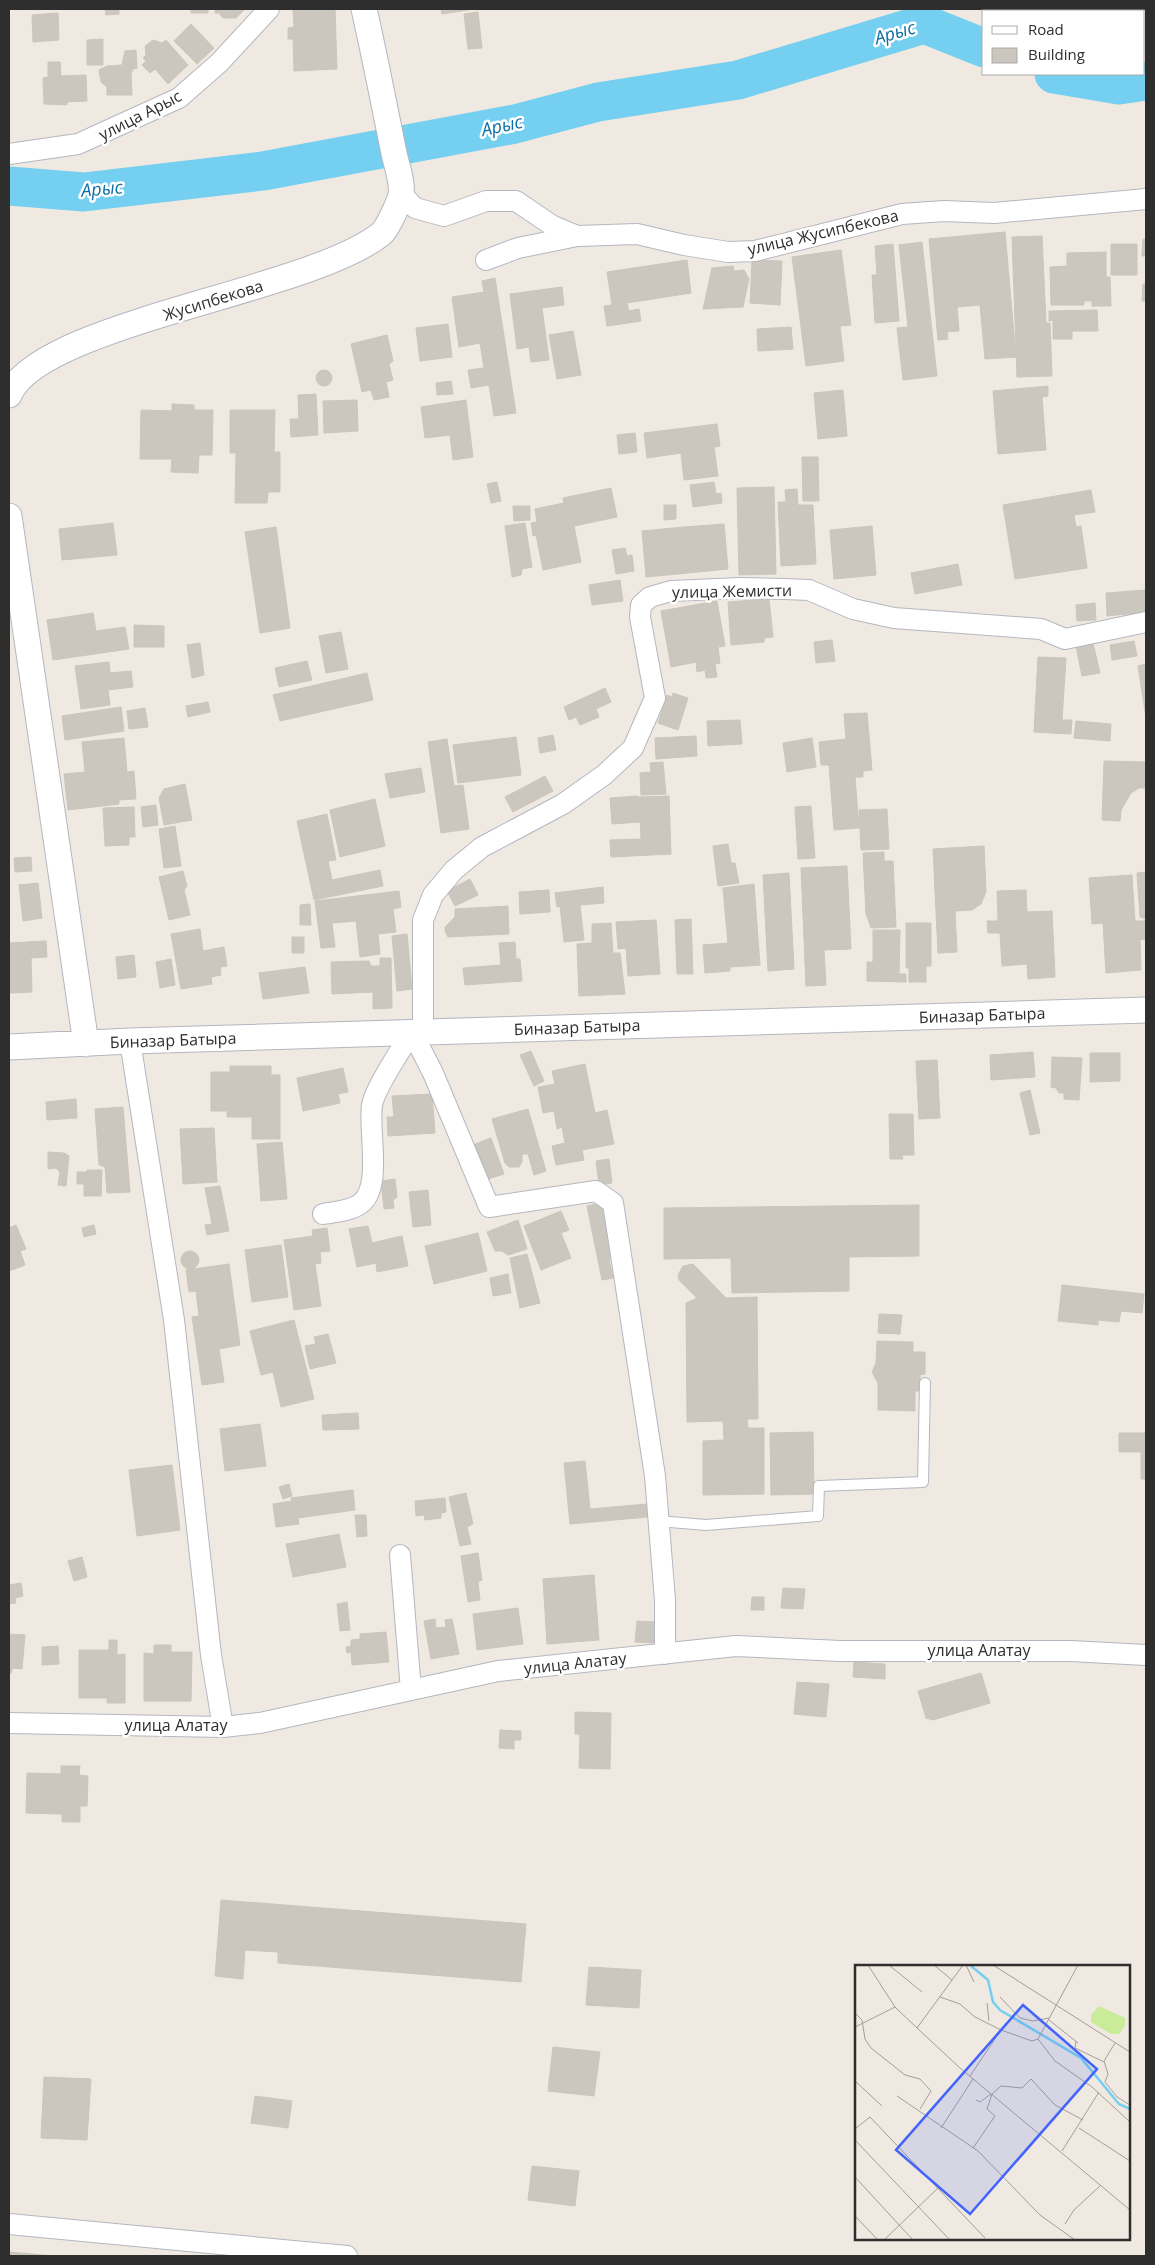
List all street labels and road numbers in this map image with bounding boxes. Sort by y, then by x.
street label: улица Арыс [95,85,186,145]
street label: улица Жусипбекова [745,204,901,260]
street label: Жусипбекова [160,274,266,326]
street label: улица Жемисти [672,579,792,603]
street label: Биназар Батыра [918,1002,1046,1028]
street label: Биназар Батыра [513,1014,641,1040]
street label: Биназар Батыра [109,1027,237,1053]
street label: улица Алатау [927,1639,1031,1661]
street label: улица Алатау [523,1647,628,1679]
street label: улица Алатау [124,1714,228,1736]

